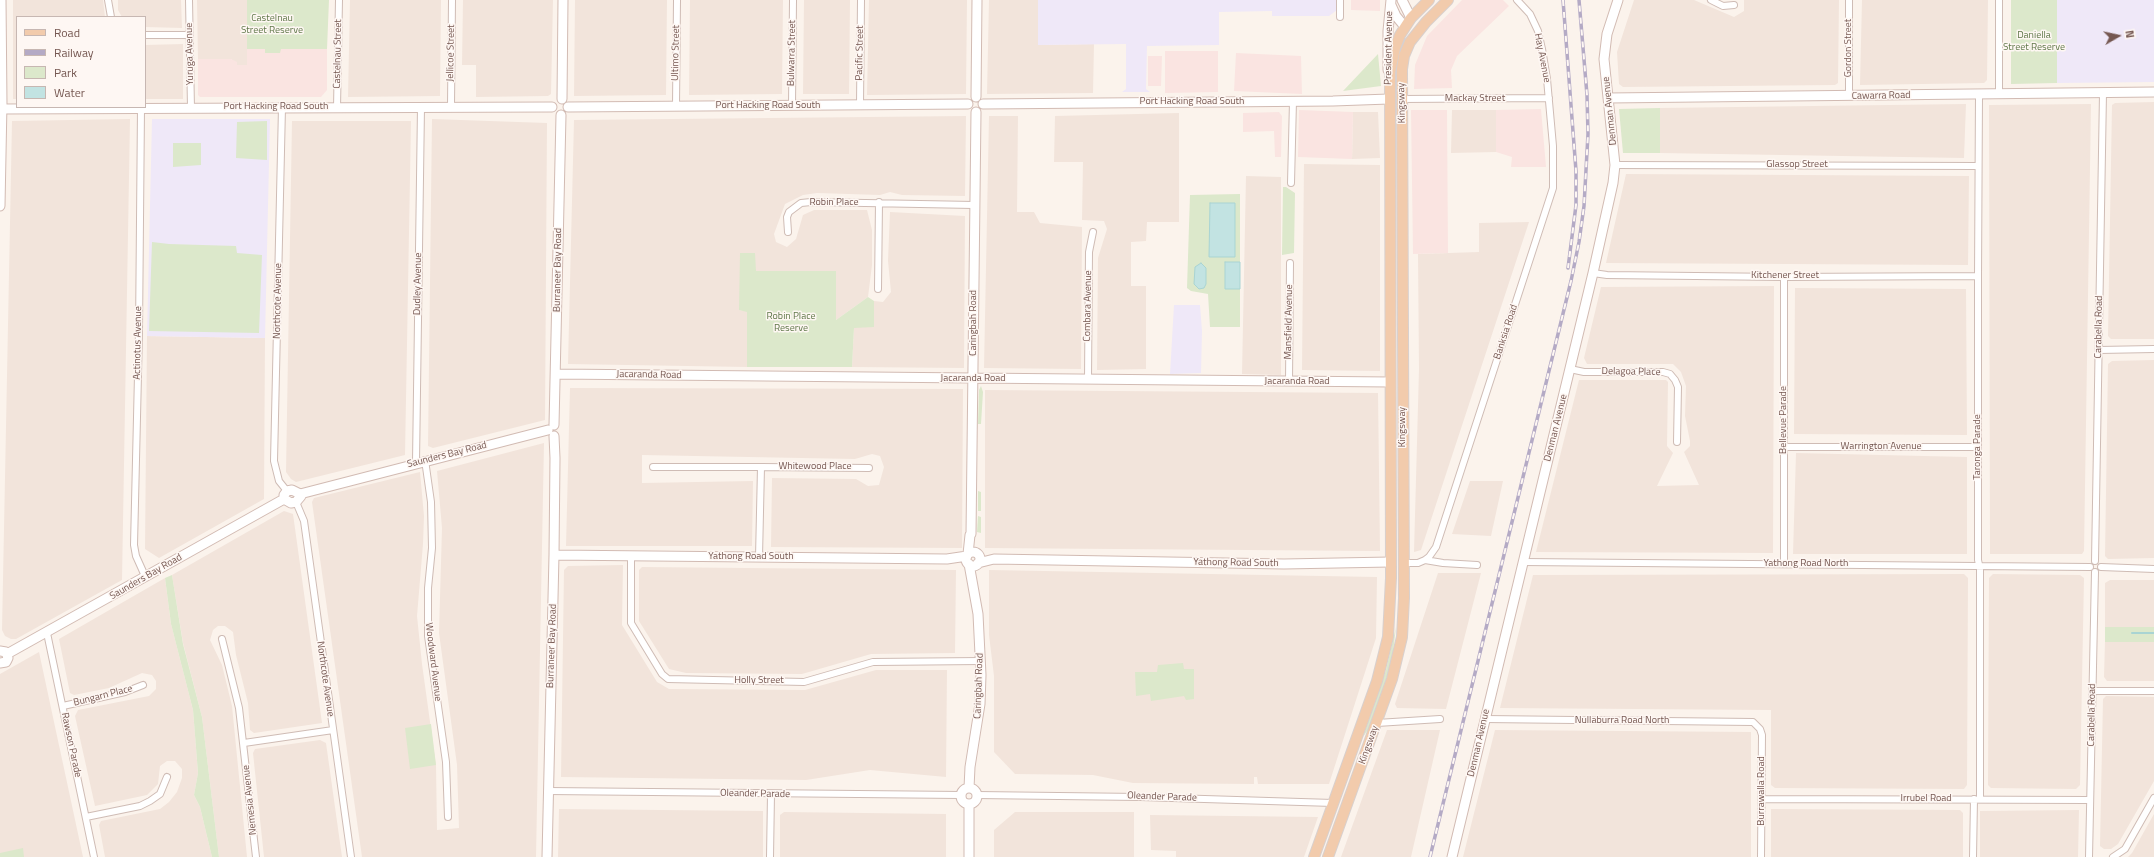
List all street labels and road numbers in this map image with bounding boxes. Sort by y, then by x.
street label: President Avenue [1382,11,1396,85]
street label: Castelnau Street [331,19,345,89]
street label: Gordon Street [1843,19,1855,77]
street label: Bulwarra Street [785,20,799,86]
street label: Yuruga Avenue [183,23,197,85]
street label: Jellicoe Street [445,24,457,82]
street label: Ultimo Street [670,25,682,81]
street label: Pacific Street [854,25,866,81]
street label: Hay Avenue [1531,32,1553,84]
street label: Denman Avenue [1600,76,1620,146]
street label: Kingsway [1396,83,1408,123]
street label: Cawarra Road [1851,89,1911,103]
street label: Mackay Street [1445,93,1505,105]
street label: Port Hacking Road South [1140,96,1244,108]
street label: Port Hacking Road South [716,100,820,112]
street label: Port Hacking Road South [224,101,328,113]
street label: Glassop Street [1766,159,1828,171]
street label: Robin Place [810,197,858,209]
street label: Burraneer Bay Road [551,228,565,312]
street label: Dudley Avenue [411,253,425,315]
street label: Northcote Avenue [271,263,285,339]
street label: Combara Avenue [1081,270,1095,342]
street label: Kitchener Street [1751,270,1819,282]
street label: Mansfield Avenue [1282,284,1296,360]
street label: Caringbah Road [968,290,980,356]
street label: Carabella Road [2092,296,2106,358]
street label: Banksia Road [1491,303,1521,361]
street label: Actinotus Avenue [131,306,145,380]
street label: Delagoa Place [1601,365,1661,379]
street label: Jacaranda Road [616,368,682,382]
street label: Jacaranda Road [940,373,1006,385]
street label: Jacaranda Road [1264,376,1330,388]
street label: Bellevue Parade [1778,386,1790,454]
street label: Denman Avenue [1542,393,1570,463]
street label: Kingsway [1397,407,1409,447]
street label: Taronga Parade [1972,414,1984,480]
street label: Saunders Bay Road [406,439,488,471]
street label: Warrington Avenue [1841,441,1921,453]
street label: Whitewood Place [778,461,852,473]
street label: Saunders Bay Road [108,551,184,603]
street label: Yathong Road South [708,551,794,563]
street label: Yathong Road South [1193,556,1279,570]
street label: Yathong Road North [1764,558,1848,570]
street label: Burraneer Bay Road [545,604,559,688]
street label: Woodward Avenue [422,622,444,702]
street label: Northcote Avenue [314,641,336,717]
street label: Caringbah Road [972,653,986,719]
street label: Holly Street [734,675,784,687]
street label: Bungarn Place [72,683,134,709]
street label: Carabella Road [2085,684,2099,746]
street label: Denman Avenue [1465,708,1493,778]
street label: Rawson Parade [58,711,84,779]
street label: Nullaburra Road North [1575,715,1669,727]
street label: Kingsway [1356,724,1382,766]
street label: Burrawalla Road [1756,756,1768,826]
street label: Nemesia Avenue [240,764,260,836]
street label: Oleander Parade [720,787,790,801]
street label: Oleander Parade [1127,790,1197,804]
street label: Irrubel Road [1900,793,1952,805]

